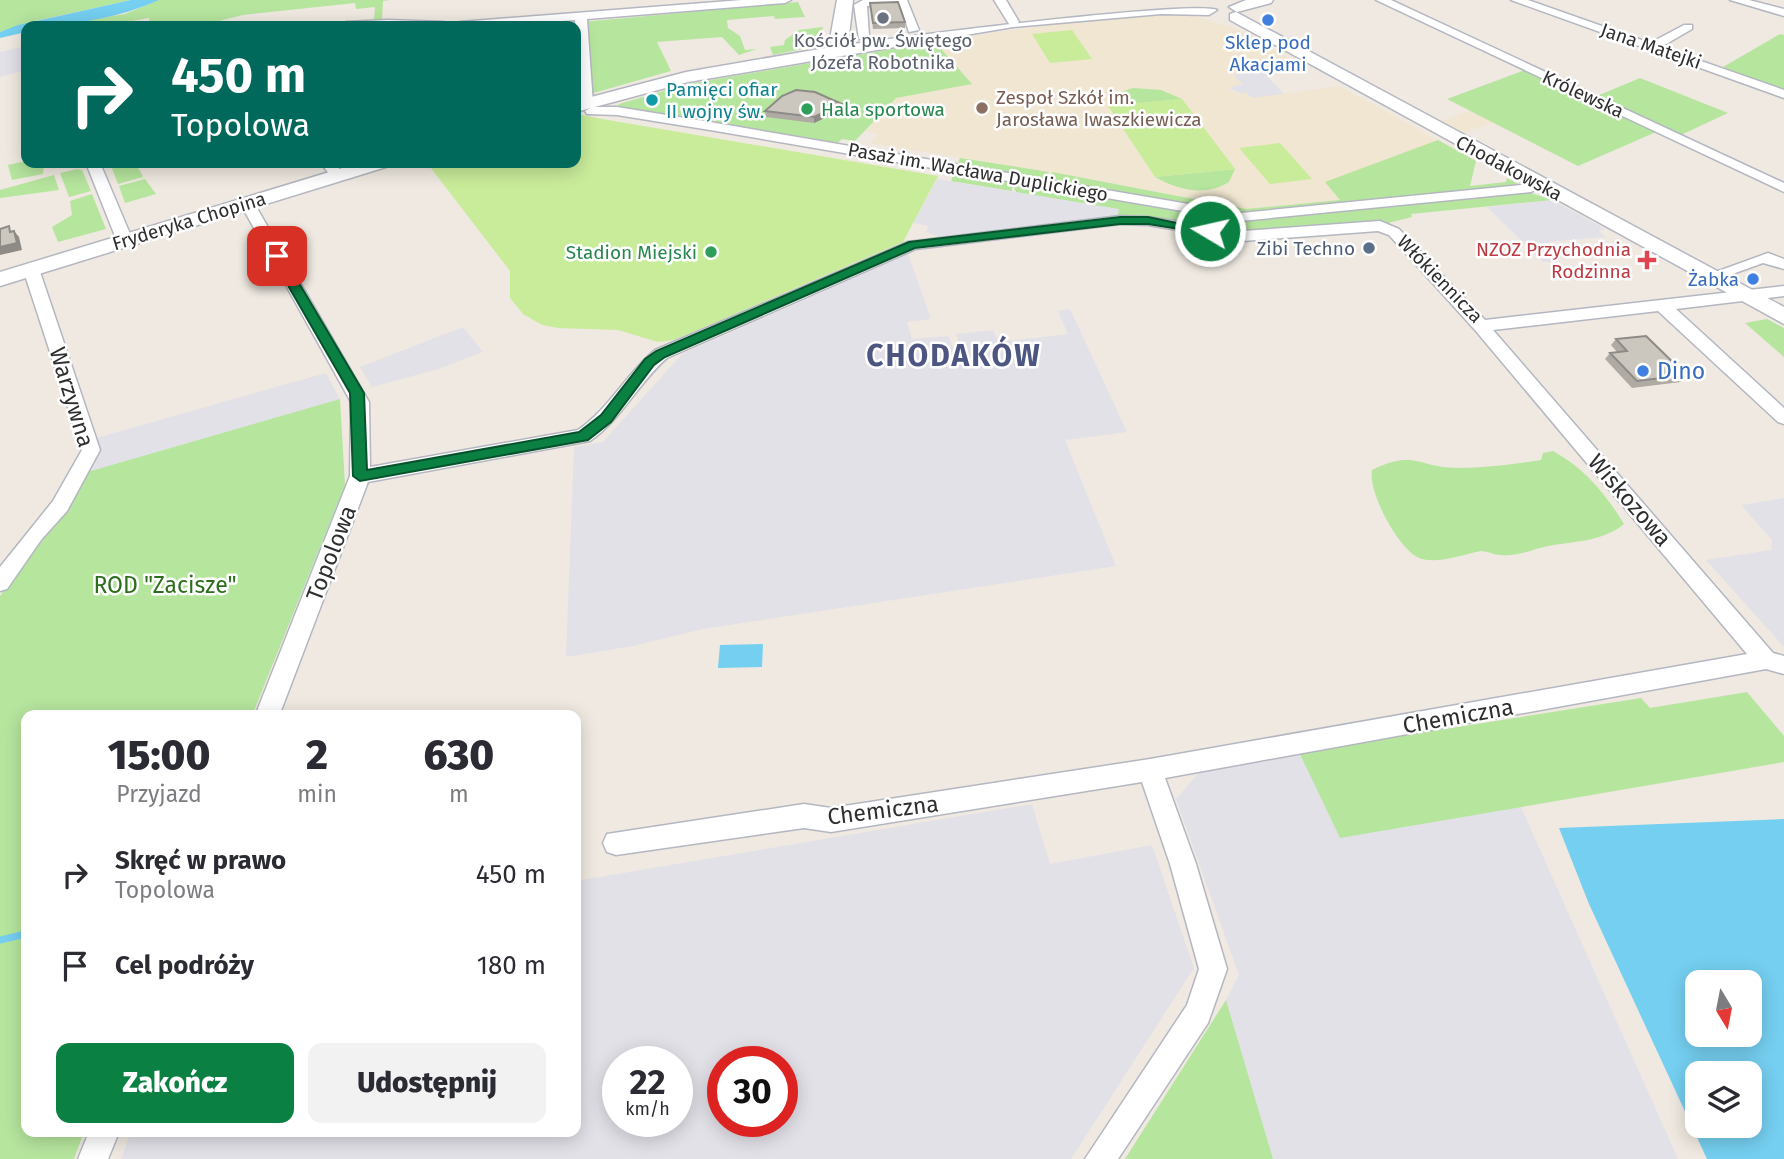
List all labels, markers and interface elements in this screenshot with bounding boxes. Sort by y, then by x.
marker: Kościół pw. Świętego Józefa Robotnika [875,10,891,26]
marker: Sklep pod Akacjami [1260,12,1276,28]
street label: Jana Matejki [1598,18,1704,74]
place label: Kościół pw. Świętego Józefa Robotnika [794,29,972,74]
place label: Sklep pod Akacjami [1225,31,1311,76]
text: 450 m [171,46,306,105]
icon: right [56,49,147,140]
street label: Królewska [1539,65,1627,123]
place label: Pamięci ofiar II wojny św. [666,78,778,123]
place label: Zespoł Szkół im. Jarosława Iwaszkiewicza [996,86,1202,131]
marker: Pamięci ofiar II wojny św. [644,92,660,108]
place label: Hala sportowa [821,98,945,121]
marker: Zespoł Szkół im. Jarosława Iwaszkiewicza [974,100,990,116]
marker: Hala sportowa [799,101,815,117]
text: Topolowa [171,106,310,144]
street label: Chodakowska [1452,130,1566,206]
street label: Pasaż im. Wacława Duplickiego [846,138,1110,206]
street label: Fryderyka Chopina [109,187,269,255]
position arrow [1173,194,1247,268]
pin [247,226,307,286]
street label: Włókiennicza [1392,230,1488,328]
icon: arrive [258,237,296,275]
place label: Zibi Techno [1256,237,1355,260]
place label: NZOZ Przychodnia Rodzinna [1476,238,1631,283]
marker: Zibi Techno [1361,240,1377,256]
place label: Stadion Miejski [566,241,697,264]
marker: Stadion Miejski [703,244,719,260]
marker: NZOZ Przychodnia Rodzinna [1637,250,1657,270]
place label: Żabka [1688,268,1739,291]
marker: Żabka [1745,271,1761,287]
district label: CHODAKÓW [866,335,1042,374]
street label: Warzywna [44,344,100,450]
place label: Dino [1657,357,1705,385]
marker: Dino [1635,363,1651,379]
street label: Wiskozowa [1582,448,1678,552]
street label: Topolowa [300,501,362,605]
park label: ROD "Zacisze" [93,571,237,599]
street label: Chemiczna [1400,692,1516,740]
text: 15:00 [108,730,210,780]
text: 2 [306,730,328,780]
text: 630 [424,730,494,780]
text: Przyjazd [116,780,202,808]
text: min [297,780,337,808]
text: m [449,780,469,808]
street label: Chemiczna [826,789,940,831]
text: Skręć w prawo [115,845,286,876]
icon: right [56,856,94,894]
text: 450 m [476,859,546,890]
text: Topolowa [115,876,215,904]
icon: arrive [56,947,94,985]
text: Cel podróży [115,950,254,981]
text: 180 m [477,950,546,981]
north arrow [1685,970,1762,1046]
map controls [1685,970,1762,1138]
button: Zakończ [56,1043,294,1123]
button: Udostępnij [308,1043,546,1123]
speed limit sign: 30 [707,1046,798,1137]
text: 22 [629,1061,666,1103]
button: layers [1685,1061,1762,1138]
text: km/h [625,1098,670,1120]

